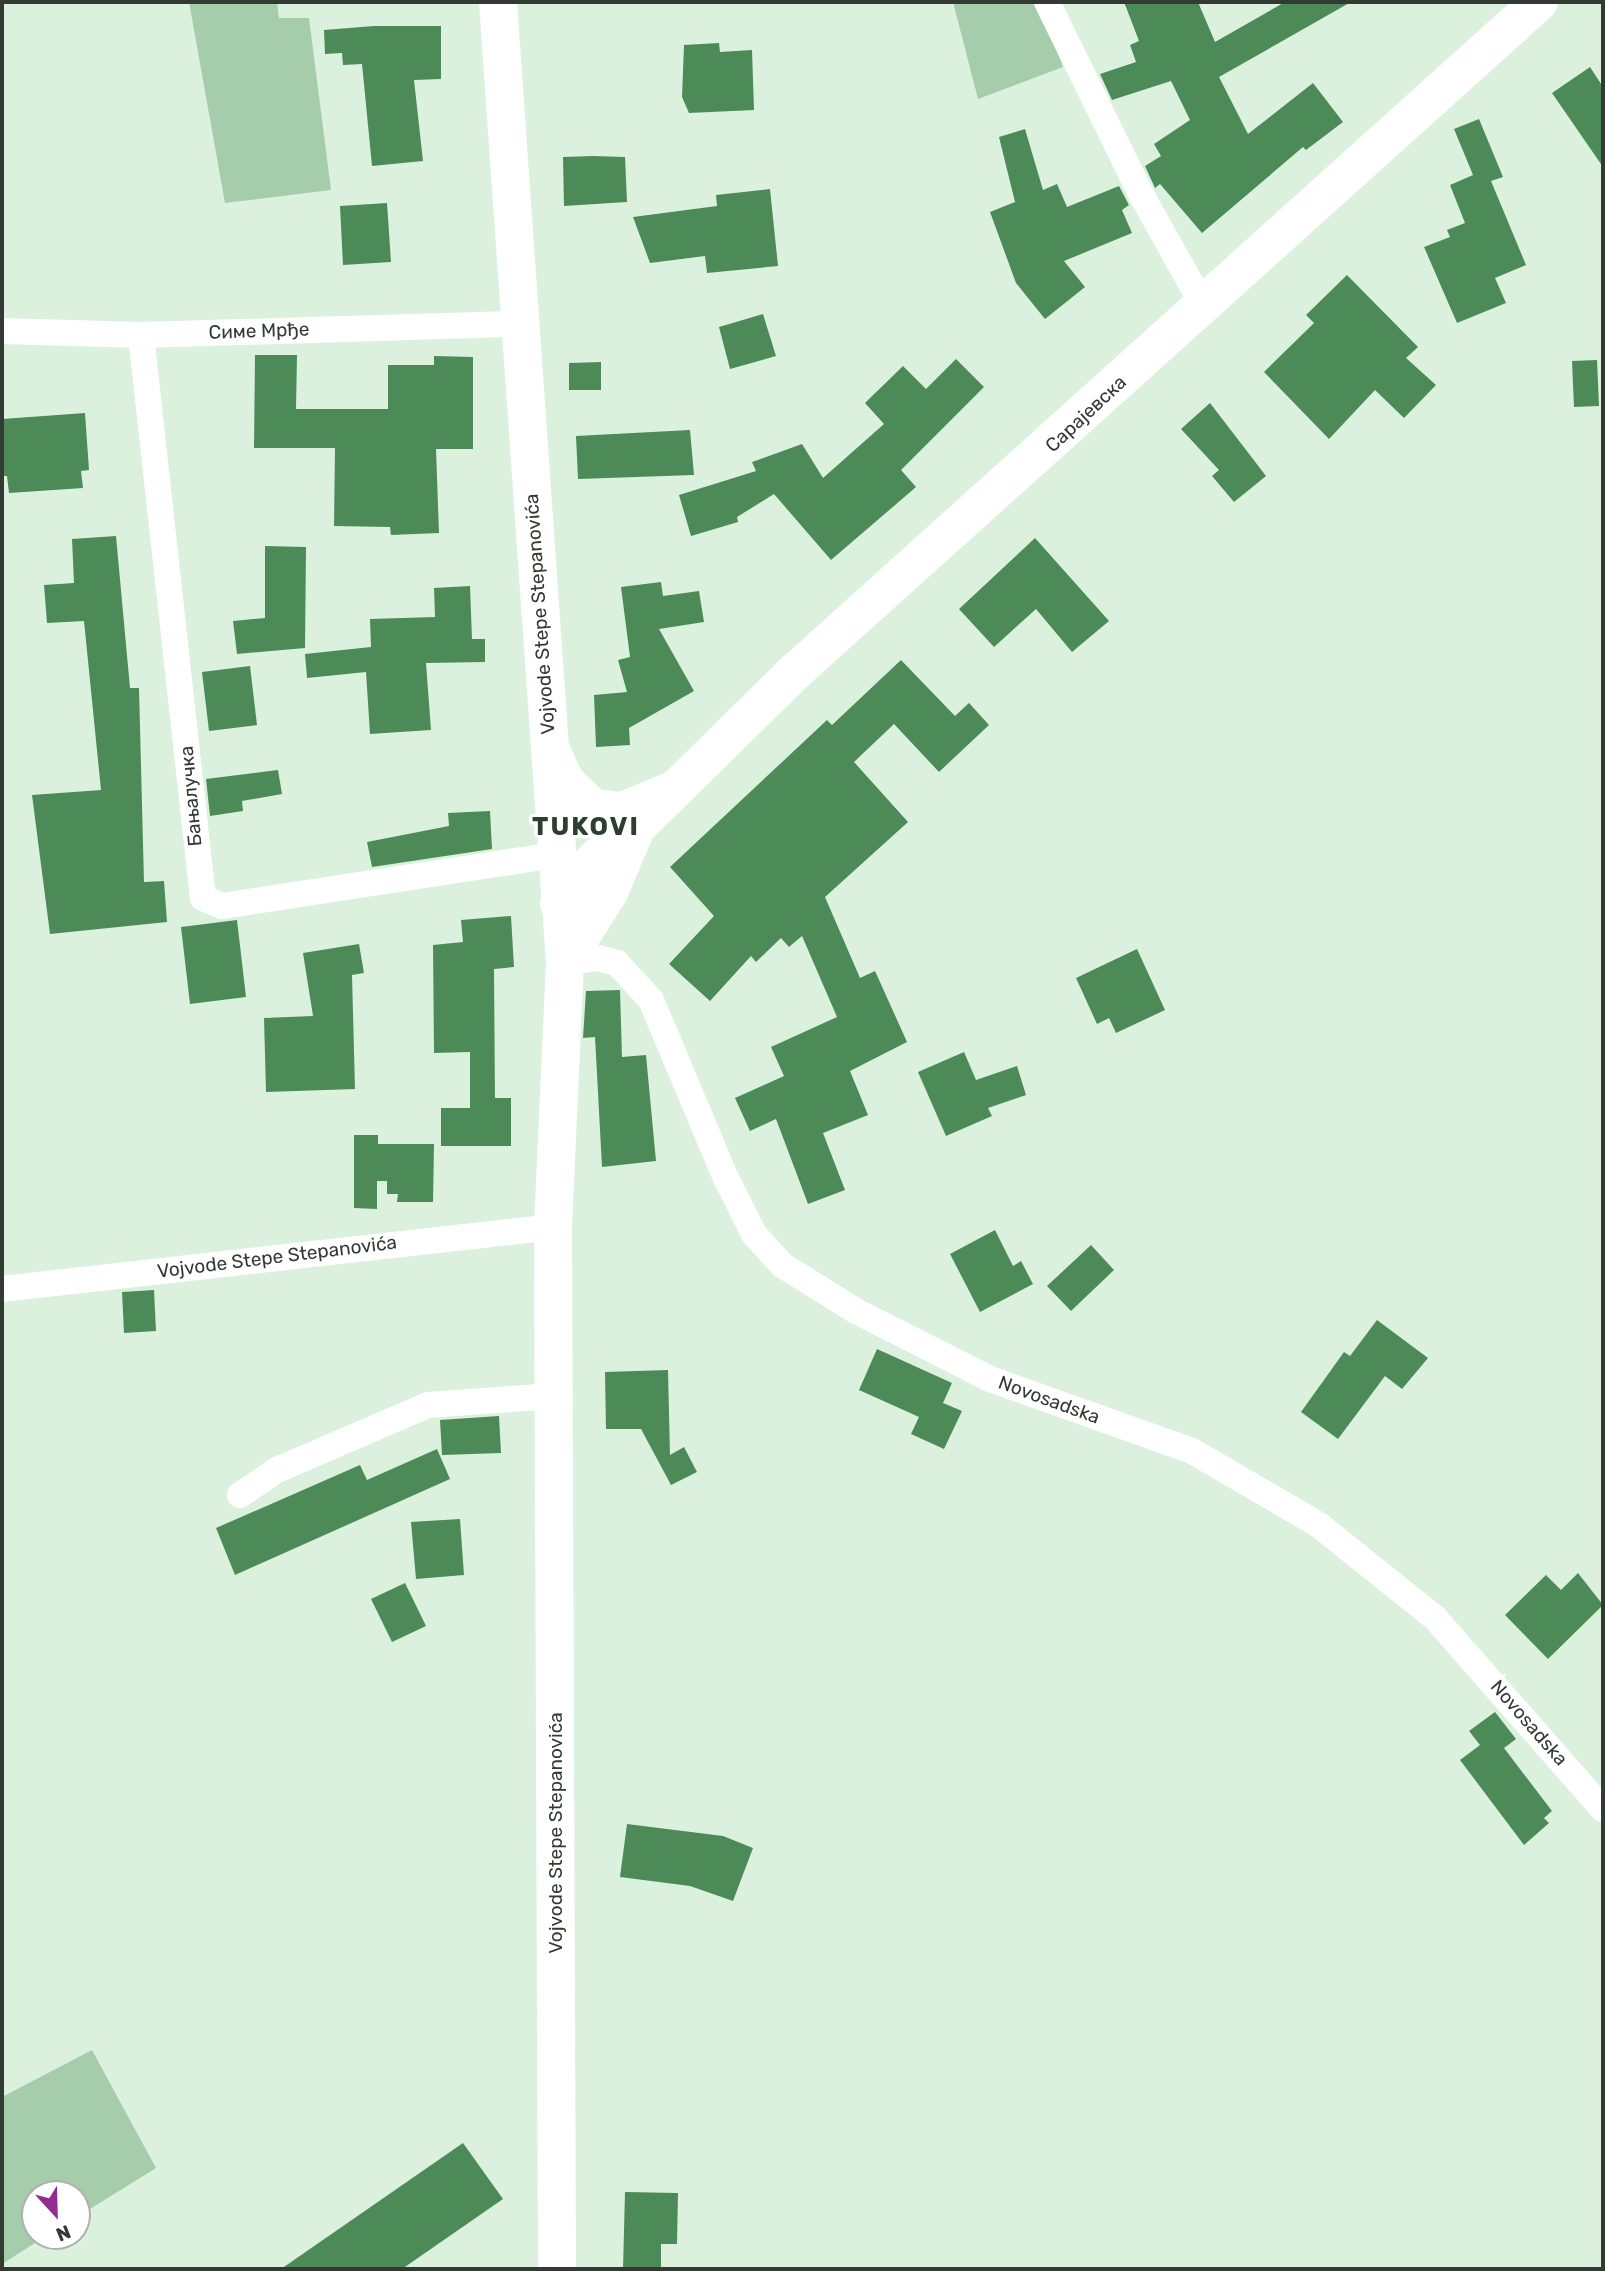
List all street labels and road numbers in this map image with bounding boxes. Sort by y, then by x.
street label: Симе Мрђе [208,318,310,344]
street label: Сарајевска [1041,371,1131,457]
street label: Vojvode Stepe Stepanovića [520,493,560,735]
street label: Бањалучка [175,745,207,847]
street label: Vojvode Stepe Stepanovića [156,1231,398,1283]
street label: Novosadska [995,1371,1103,1429]
street label: Novosadska [1486,1675,1572,1771]
street label: Vojvode Stepe Stepanovića [545,1712,567,1954]

